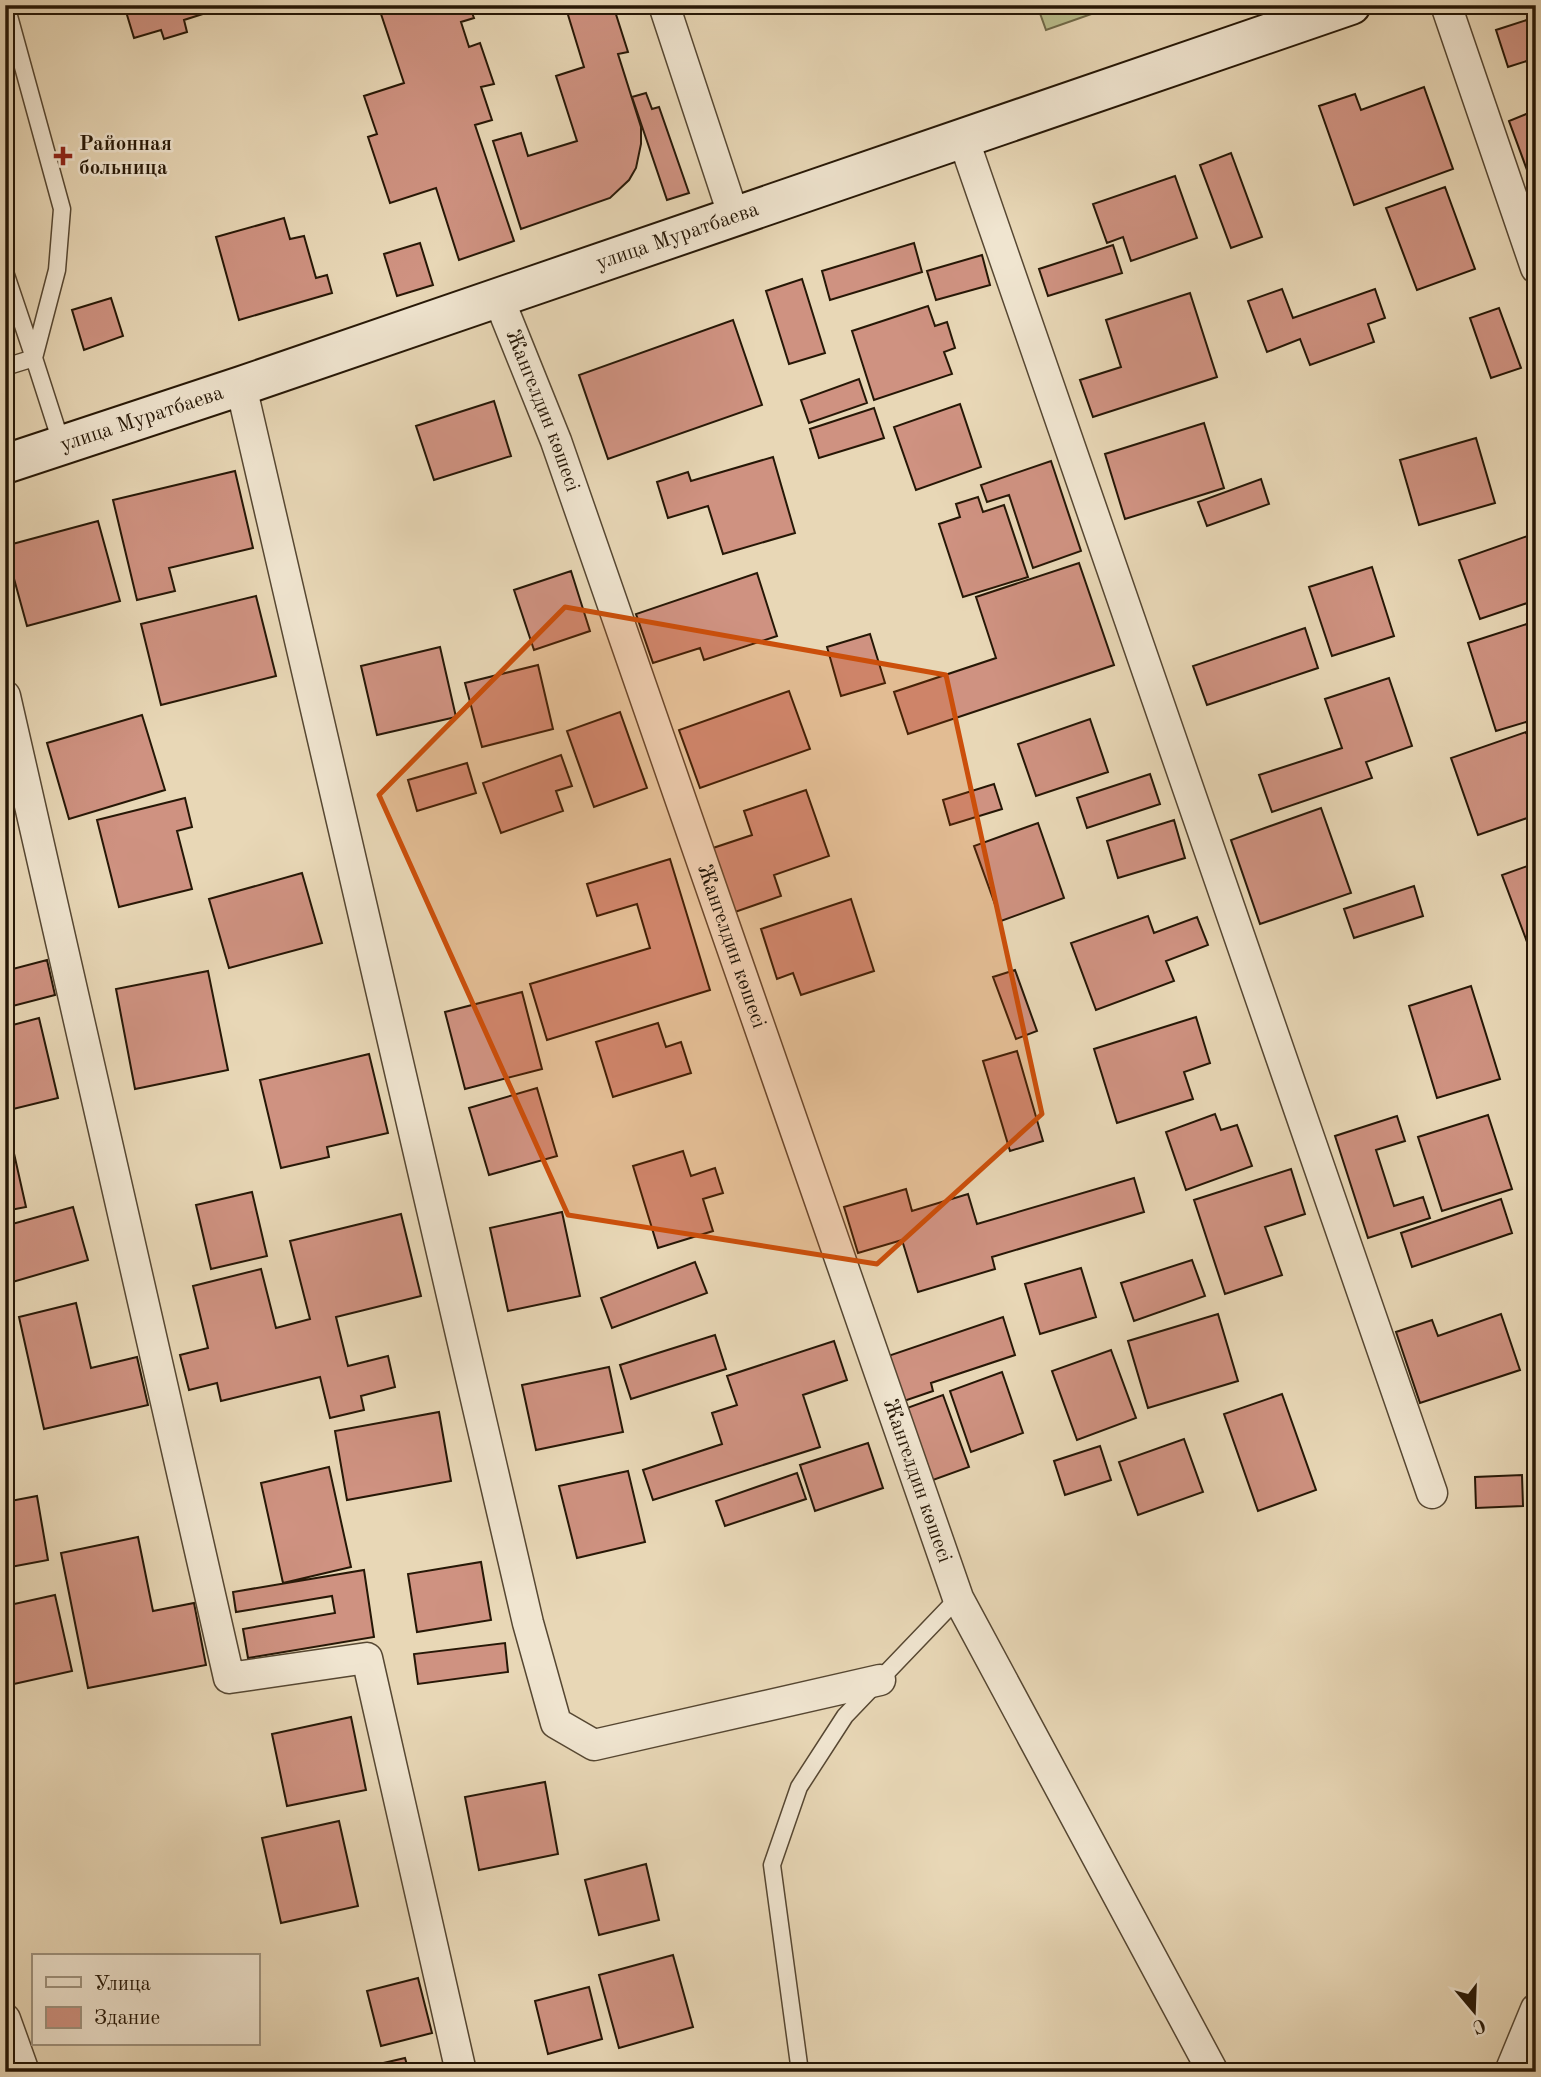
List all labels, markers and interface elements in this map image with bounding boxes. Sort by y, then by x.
place label: Районная больница [79,134,172,179]
marker: Районная больница [53,146,73,166]
street label: улица Муратбаева [593,199,762,274]
street label: Жангелдин көшесі [502,327,583,494]
street label: улица Муратбаева [57,382,226,456]
street label: Жангелдин көшесі [693,861,770,1031]
street label: Жангелдин көшесі [879,1396,955,1565]
legend [32,1954,259,2046]
text: Улица [94,1974,151,1995]
north arrow [1440,1976,1510,2046]
text: Здание [94,2008,160,2029]
text: С [1470,2014,1488,2036]

